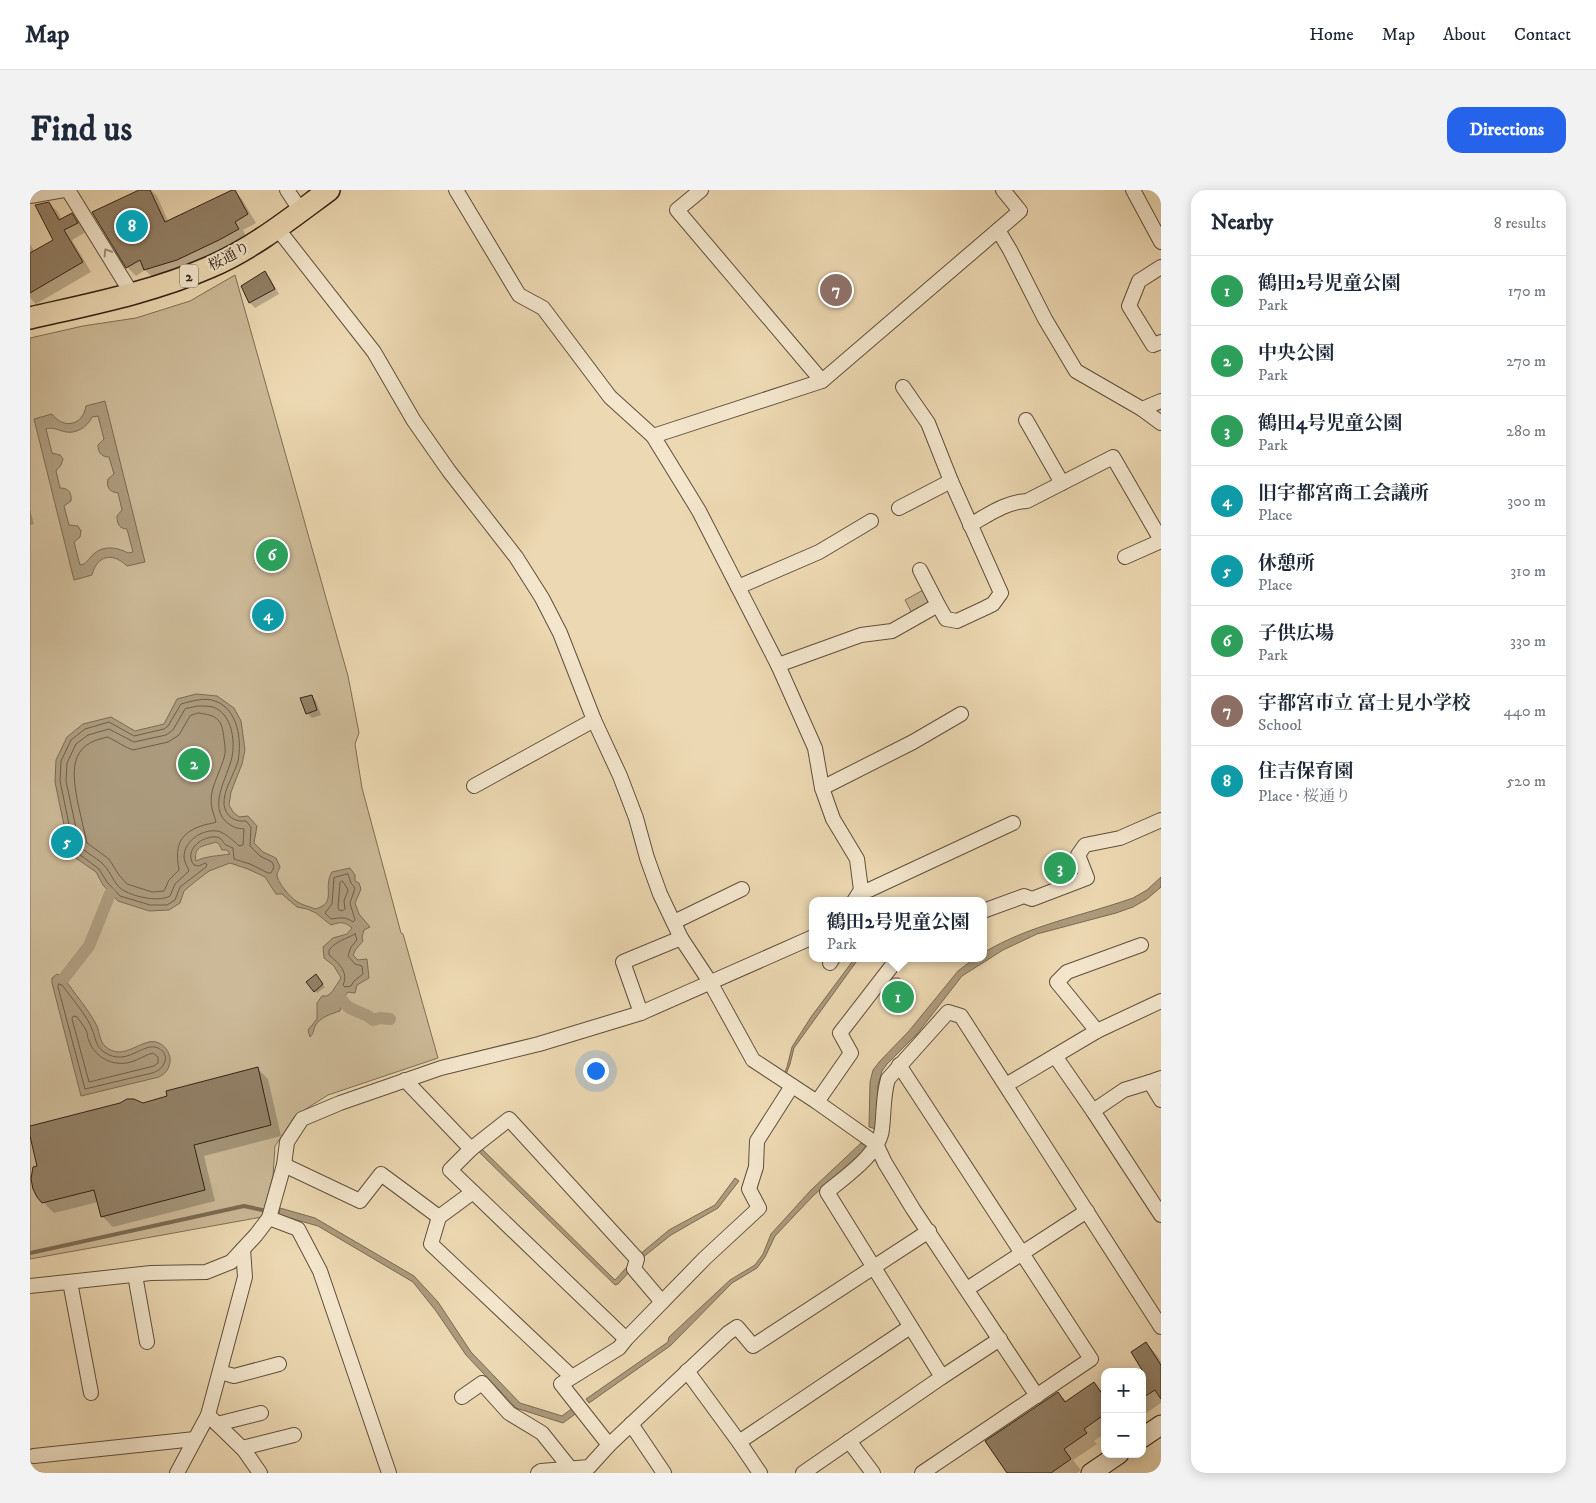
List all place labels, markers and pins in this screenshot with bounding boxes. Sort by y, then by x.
pin: 8 [116,207,148,245]
pin: 7 [820,271,852,309]
pin: 6 [256,536,288,574]
pin: 4 [252,596,284,634]
pin: 2 [178,745,210,783]
pin: 5 [51,823,83,861]
pin: 3 [1044,849,1076,887]
pin: 1 [882,978,914,1016]

